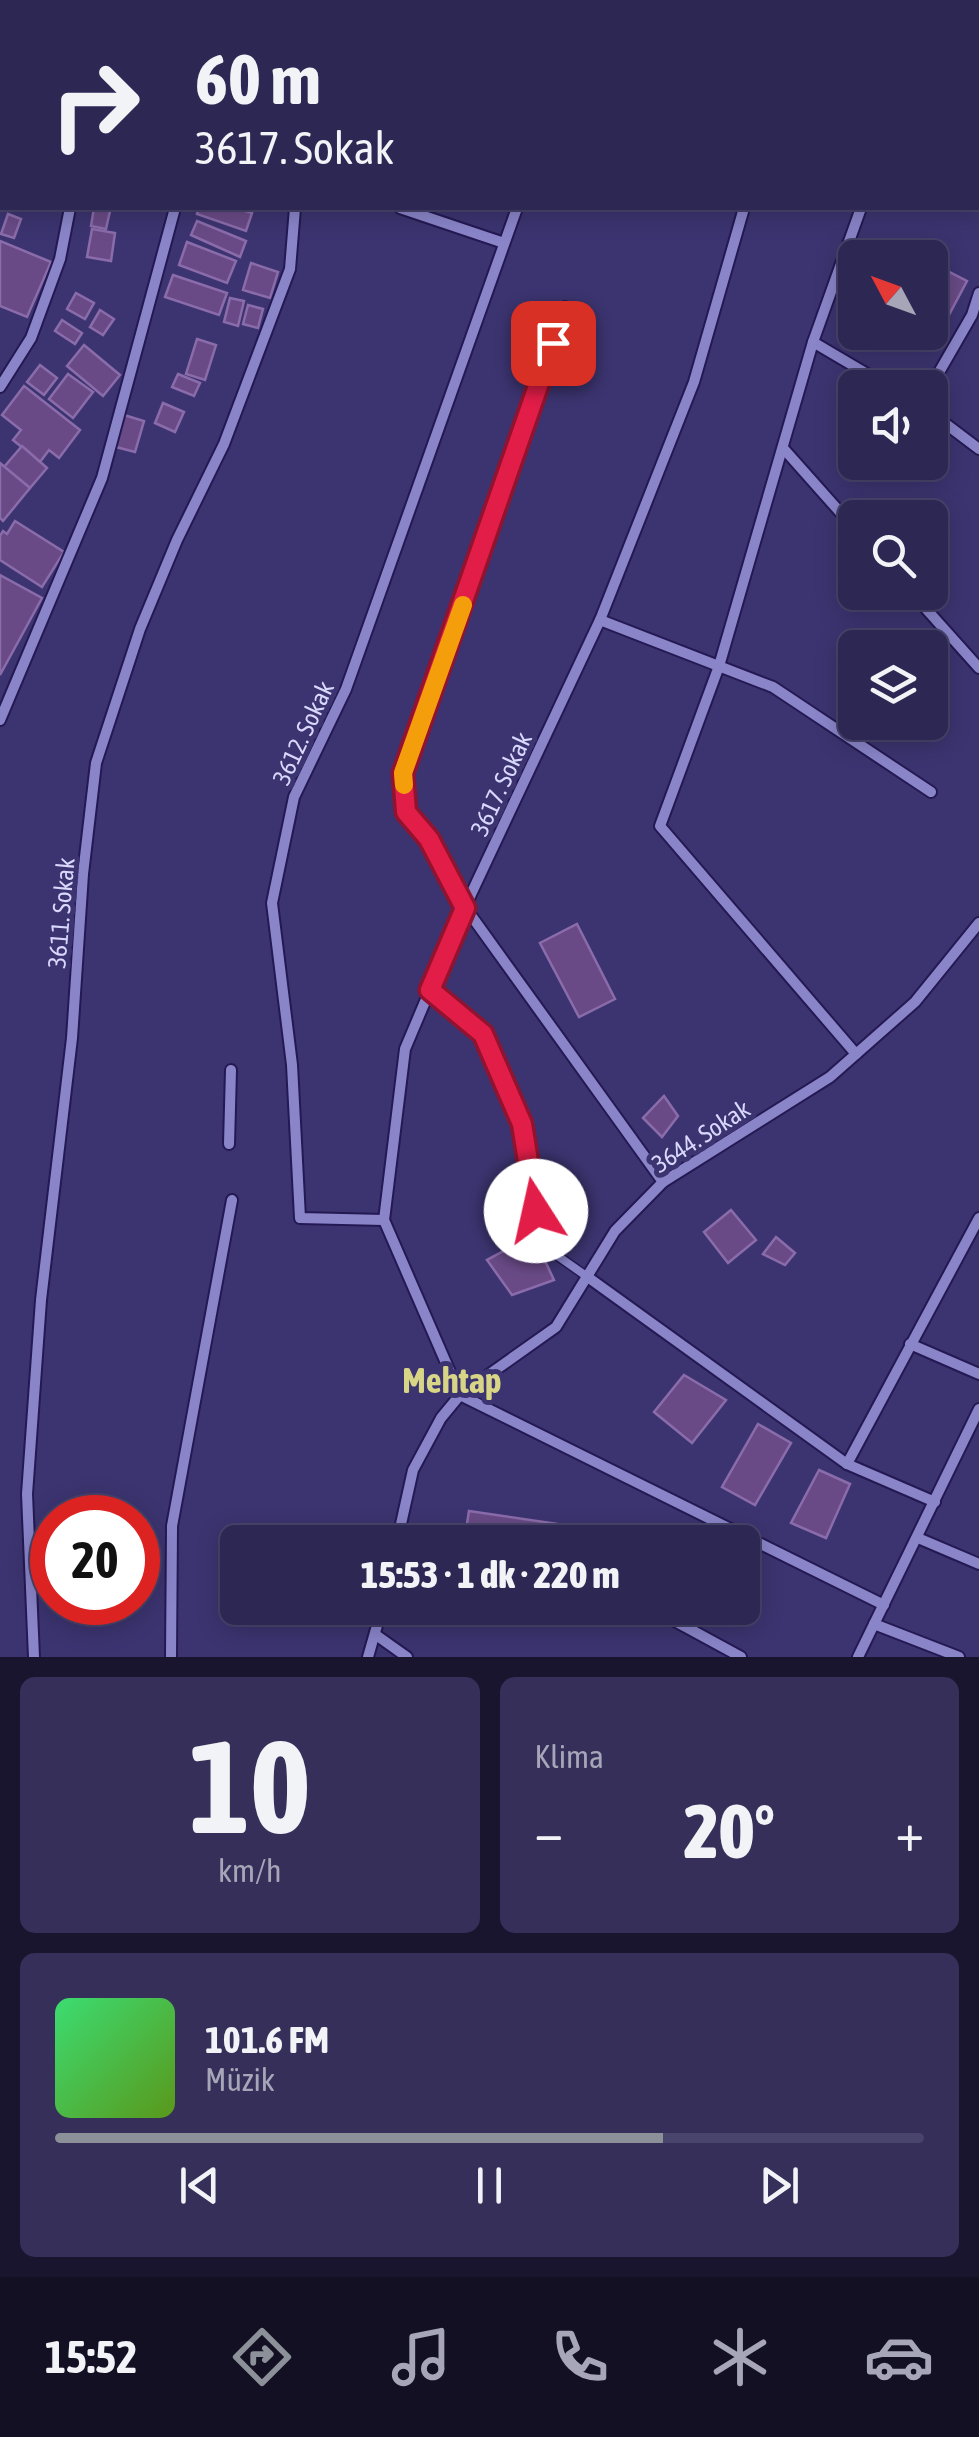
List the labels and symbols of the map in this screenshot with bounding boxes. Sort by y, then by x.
north arrow [838,240,948,350]
pin [511,301,596,386]
street label: 3612. Sokak [267,677,339,789]
street label: 3617. Sokak [465,728,537,840]
street label: 3611. Sokak [42,857,80,969]
street label: 3644. Sokak [647,1094,755,1178]
position arrow [484,1159,588,1263]
district label: Mehtap [402,1360,502,1400]
speed limit sign: 20 [30,1495,160,1625]

